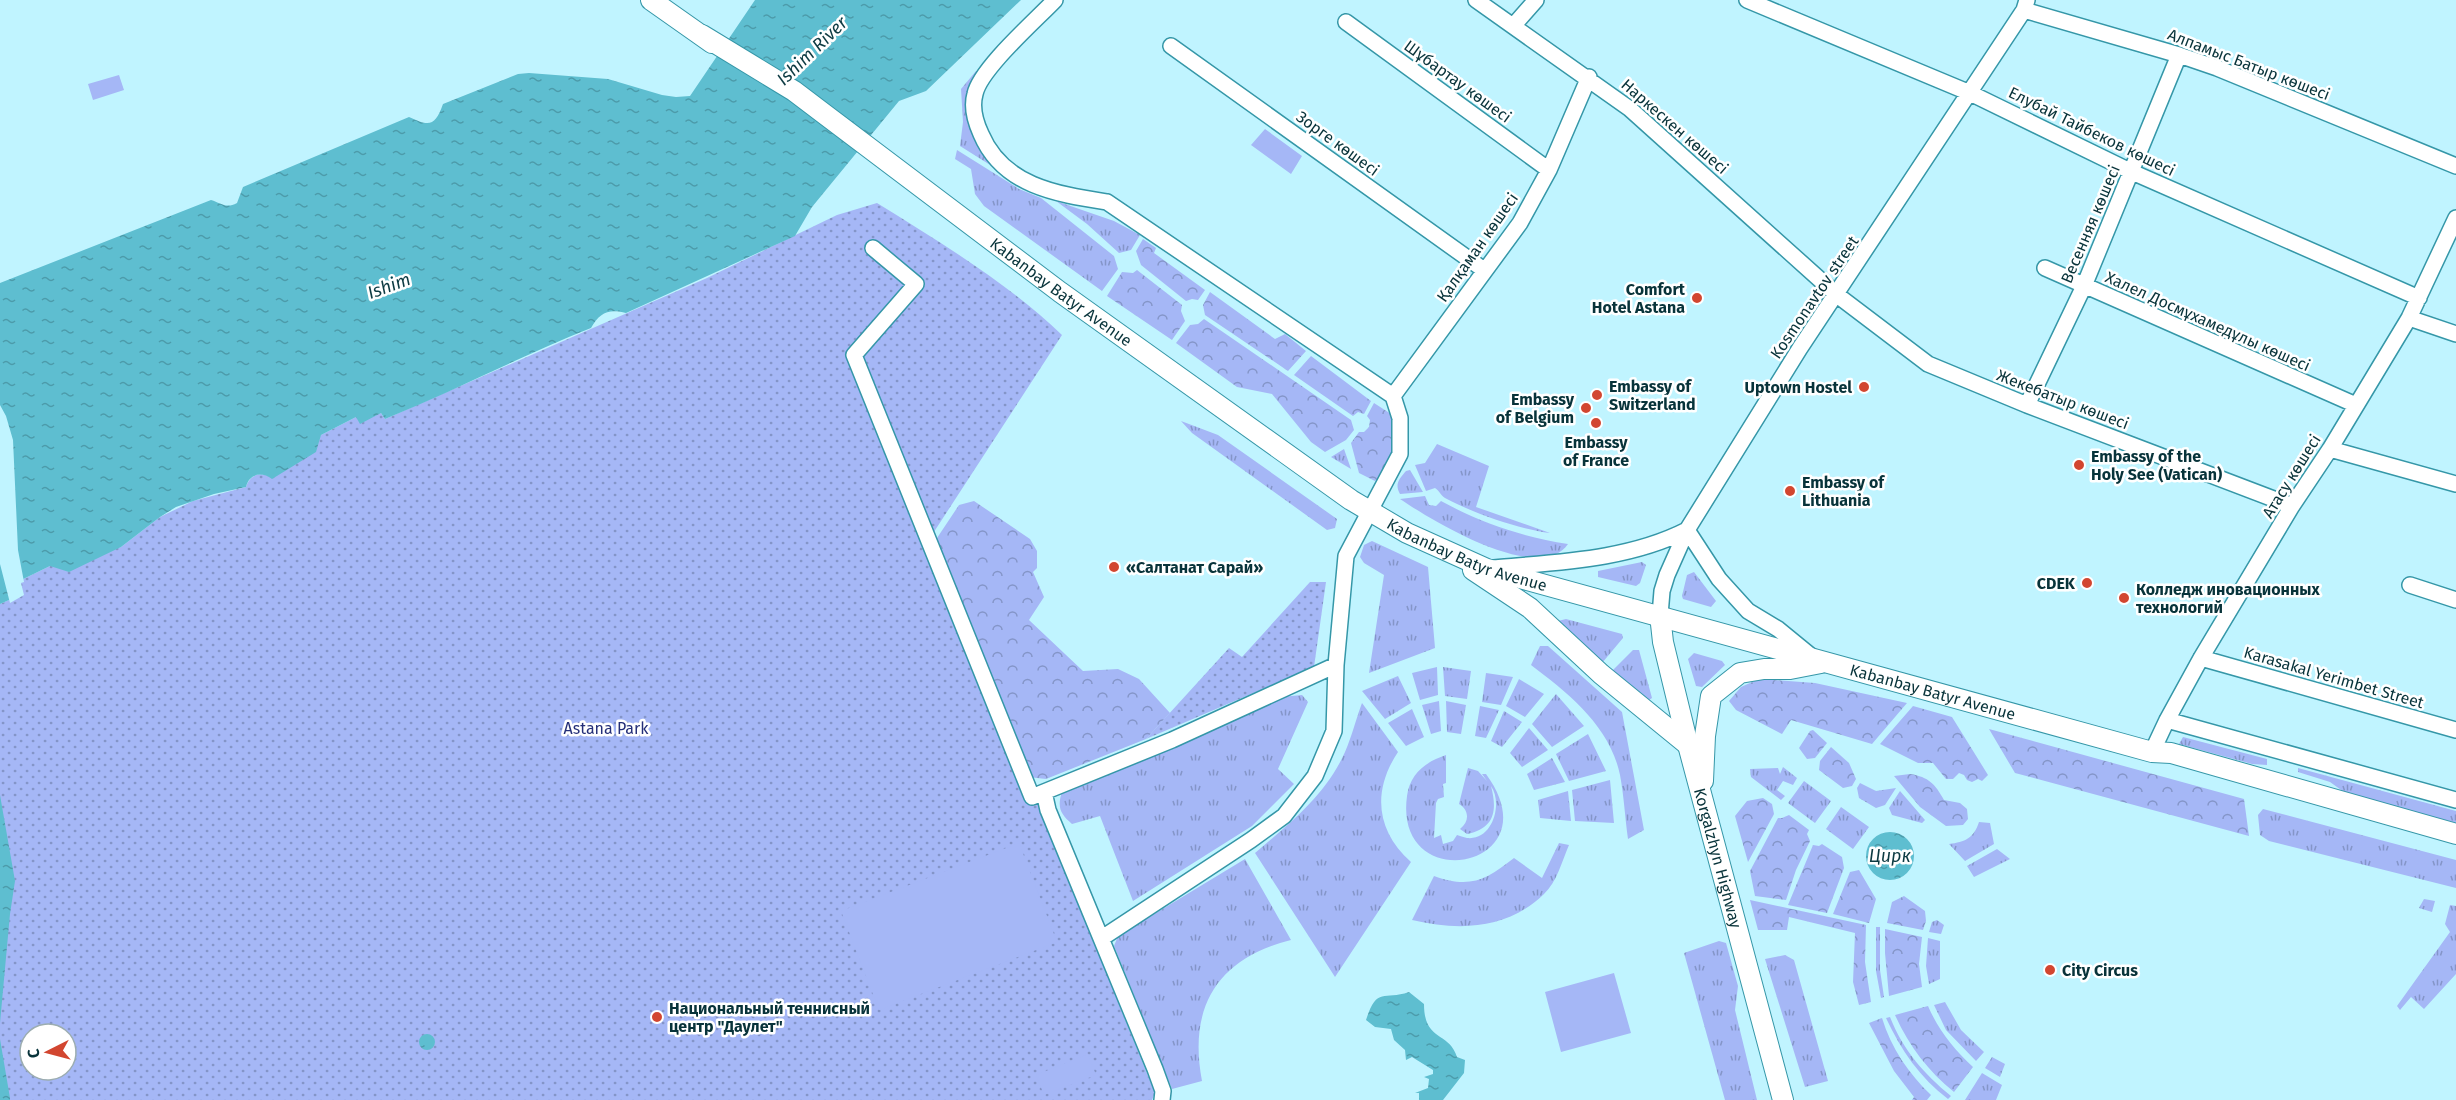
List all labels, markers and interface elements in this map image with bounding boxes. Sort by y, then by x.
water label: Ishim River [772,11,853,90]
street label: Алпамыс Батыр көшесі [2165,25,2333,104]
street label: Шұбартау көшесі [1400,36,1515,127]
street label: Наркескен көшесі [1617,75,1732,178]
street label: Елубай Тайбеков көшесі [2005,83,2178,180]
street label: Зорге көшесі [1293,107,1383,180]
street label: Весенняя көшесі [2057,162,2124,286]
street label: Қалқаман көшесі [1433,189,1522,305]
street label: Kosmonavtov street [1766,232,1863,362]
street label: Kabanbay Batyr Avenue [986,234,1136,350]
water label: Ishim [364,268,414,304]
street label: Халел Досмұхамедұлы көшесі [2102,268,2313,375]
place label: Comfort Hotel Astana [1592,280,1686,317]
marker: Comfort Hotel Astana [1690,291,1704,305]
street label: Жекебатыр көшесі [1994,366,2131,433]
place label: Embassy of Switzerland [1609,377,1696,414]
place label: Uptown Hostel [1745,378,1852,397]
marker: Uptown Hostel [1857,380,1871,394]
marker: Embassy of Switzerland [1590,388,1604,402]
place label: Embassy of Belgium [1496,390,1575,427]
marker: Embassy of Belgium [1579,401,1593,415]
marker: Embassy of France [1589,416,1603,430]
street label: Атасу көшесі [2258,431,2325,522]
place label: Embassy of France [1563,433,1629,470]
place label: Embassy of the Holy See (Vatican) [2091,447,2222,484]
marker: Embassy of the Holy See (Vatican) [2072,458,2086,472]
place label: Embassy of Lithuania [1802,473,1885,510]
marker: Embassy of Lithuania [1783,484,1797,498]
street label: Kabanbay Batyr Avenue [1384,514,1549,595]
place label: «Салтанат Сарай» [1126,558,1263,577]
marker: «Салтанат Сарай» [1107,560,1121,574]
place label: CDEK [2037,574,2076,593]
marker: CDEK [2080,576,2094,590]
place label: Колледж иновационных технологий [2136,580,2321,617]
marker: Колледж иновационных технологий [2117,591,2131,605]
street label: Karasakal Yerimbet Street [2242,643,2426,712]
street label: Kabanbay Batyr Avenue [1848,660,2018,724]
park label: Astana Park [564,719,649,738]
street label: Korgalzhyn Highway [1690,786,1746,930]
water label: Цирк [1869,845,1912,867]
place label: City Circus [2062,961,2138,980]
marker: City Circus [2043,963,2057,977]
place label: Национальный теннисный центр "Даулет" [669,999,870,1036]
marker: Национальный теннисный центр "Даулет" [650,1010,664,1024]
north arrow [18,1022,78,1082]
text: С [24,1047,44,1059]

